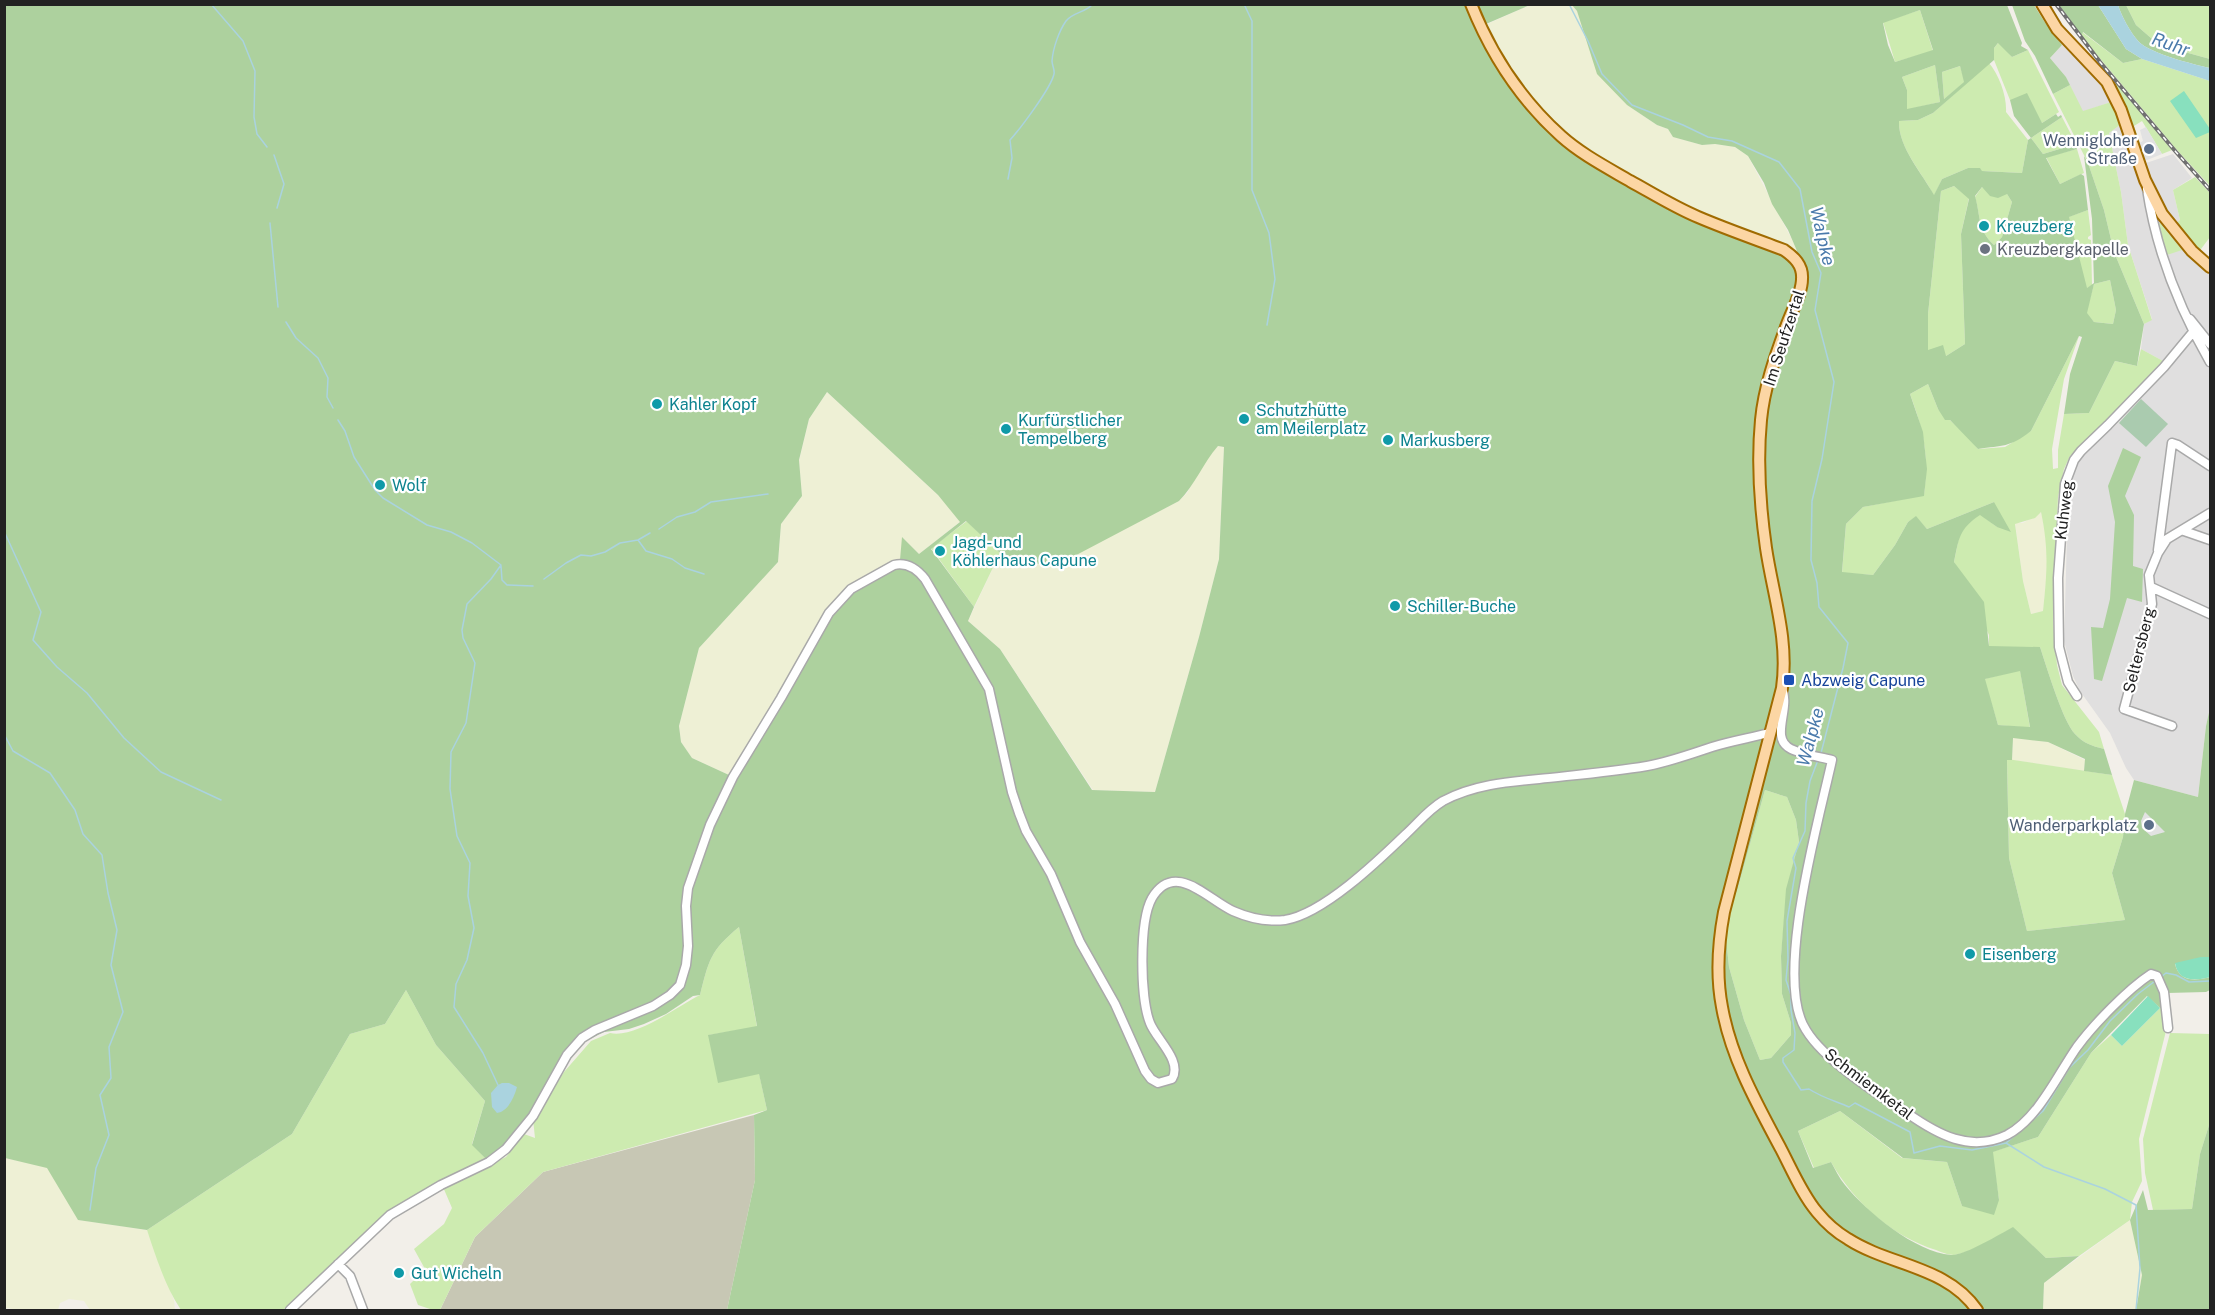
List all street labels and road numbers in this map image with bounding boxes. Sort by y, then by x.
street label: Im Seufzertal [1759,287,1809,389]
street label: Kuhweg [2051,479,2077,541]
street label: Seltersberg [2119,605,2159,695]
street label: Schmiemketal [1821,1044,1917,1124]

